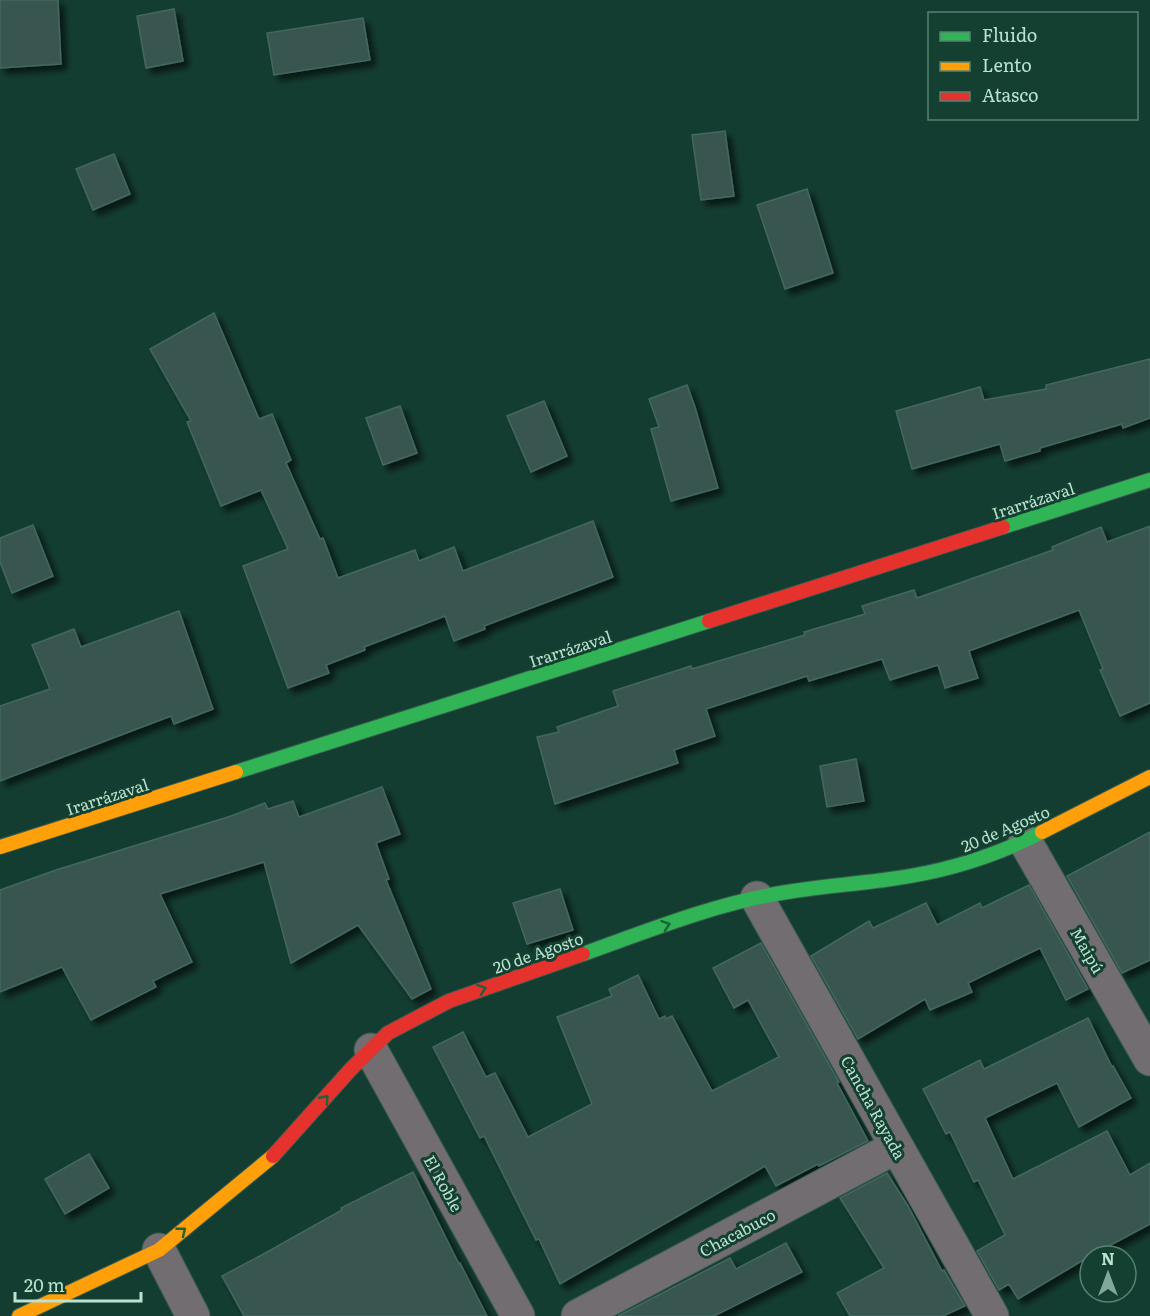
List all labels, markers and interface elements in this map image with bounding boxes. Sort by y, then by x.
legend [928,12,1138,120]
text: Fluido [982,21,1037,48]
text: Lento [982,51,1032,78]
text: Atasco [982,81,1039,108]
street label: Irarrázaval [989,475,1077,525]
street label: Irarrázaval [526,623,614,673]
street label: Irarrázaval [63,771,151,821]
street label: 20 de Agosto [957,799,1053,857]
one-way arrow [660,919,671,932]
street label: Maipú [1065,923,1111,977]
street label: 20 de Agosto [490,925,586,979]
one-way arrow [476,984,487,997]
street label: Cancha Rayada [836,1051,913,1164]
one-way arrow [318,1095,329,1105]
street label: El Roble [419,1150,469,1216]
street label: Chacabuco [695,1202,779,1262]
one-way arrow [175,1227,186,1238]
north arrow [1078,1244,1138,1304]
text: N [1101,1246,1115,1270]
scale bar [15,1265,141,1303]
text: 20 m [24,1271,65,1298]

